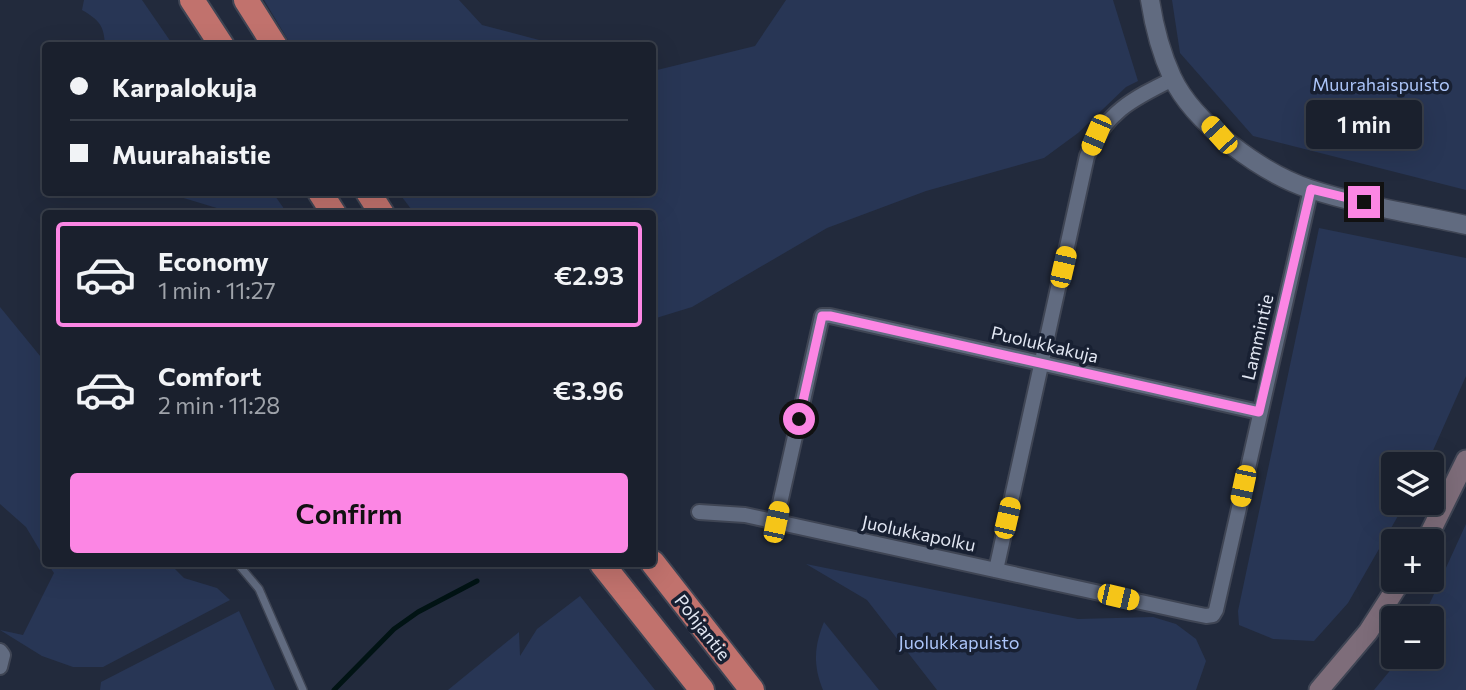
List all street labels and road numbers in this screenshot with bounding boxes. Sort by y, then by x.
street label: Lammintie [1236,292,1278,382]
street label: Puolukkakuja [989,321,1101,367]
street label: Juolukkapolku [860,510,978,556]
street label: Pohjantie [670,590,736,664]

